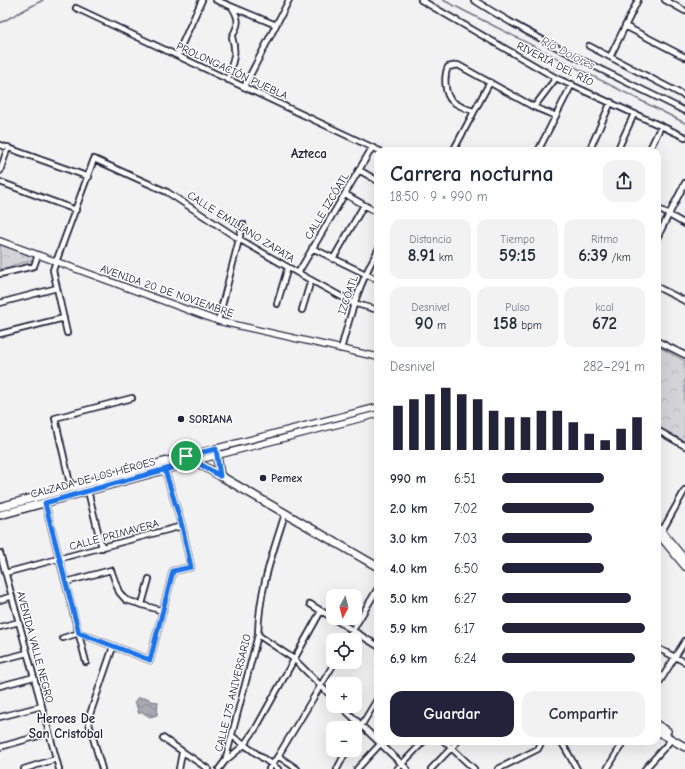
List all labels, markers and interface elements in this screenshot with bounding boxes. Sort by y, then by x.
water label: Río Dolores [539,33,597,73]
street label: RIVERIA DEL RÍO [514,38,596,89]
street label: PROLONGACIÓN PUEBLA [174,39,291,103]
district label: Azteca [291,146,327,161]
button: share [603,160,645,202]
text: Carrera nocturna [390,161,554,187]
street label: CALLE IZCÓATL [301,169,352,242]
street label: CALLE EMILIANO ZAPATA [185,189,298,266]
text: 18:50 · 9 × 990 m [390,189,487,204]
text: Distancia [409,233,452,246]
text: Tiempo [500,233,535,246]
text: Ritmo [591,233,618,246]
text: 8.91 [408,246,435,265]
text: 59:15 [499,246,536,265]
text: 6:39 [578,246,608,265]
text: km [435,251,453,264]
text: /km [608,251,631,264]
street label: AVENIDA 20 DE NOVIEMBRE [98,262,236,320]
street label: IZCÓATL [334,273,361,317]
text: Desnivel [412,301,449,314]
text: Pulso [505,301,530,314]
text: kcal [595,301,614,314]
text: 90 [415,314,433,333]
text: 158 [493,314,517,333]
text: 672 [592,314,617,333]
text: m [433,319,446,332]
text: bpm [517,319,542,332]
text: Desnivel [390,359,435,374]
text: 282–291 m [583,359,645,374]
place label: SORIANA [189,413,232,426]
marker: SORIANA [176,414,186,424]
pin [169,439,203,473]
icon: arrive [175,445,197,467]
street label: CALZADA DE LOS HÉROES [29,454,157,501]
text: 990 m [390,471,426,486]
text: 6:51 [454,471,476,486]
place label: Pemex [271,472,303,485]
marker: Pemex [258,473,268,483]
text: 2.0 km [390,501,428,516]
text: 7:02 [454,501,477,516]
street label: CALLE PRIMAVERA [68,517,161,553]
text: 3.0 km [390,531,428,546]
text: 7:03 [454,531,477,546]
text: 4.0 km [390,561,427,576]
text: 6:50 [454,561,478,576]
north arrow [326,589,362,625]
map controls [326,589,362,757]
street label: AVENIDA VALLE NEGRO [14,590,56,704]
text: 5.0 km [390,591,428,606]
text: 6:27 [454,591,476,606]
text: 5.9 km [390,621,427,636]
text: 6:17 [454,621,475,636]
street label: CALLE 175 ANIVERSARIO [212,633,254,753]
button: locate [326,633,362,669]
text: 6.9 km [390,651,427,666]
text: 6:24 [454,651,476,666]
button: + [326,677,362,713]
button: Guardar [390,691,514,737]
button: Compartir [522,691,645,737]
district label: Heroes De San Cristobal [29,711,103,741]
button: − [326,721,362,757]

